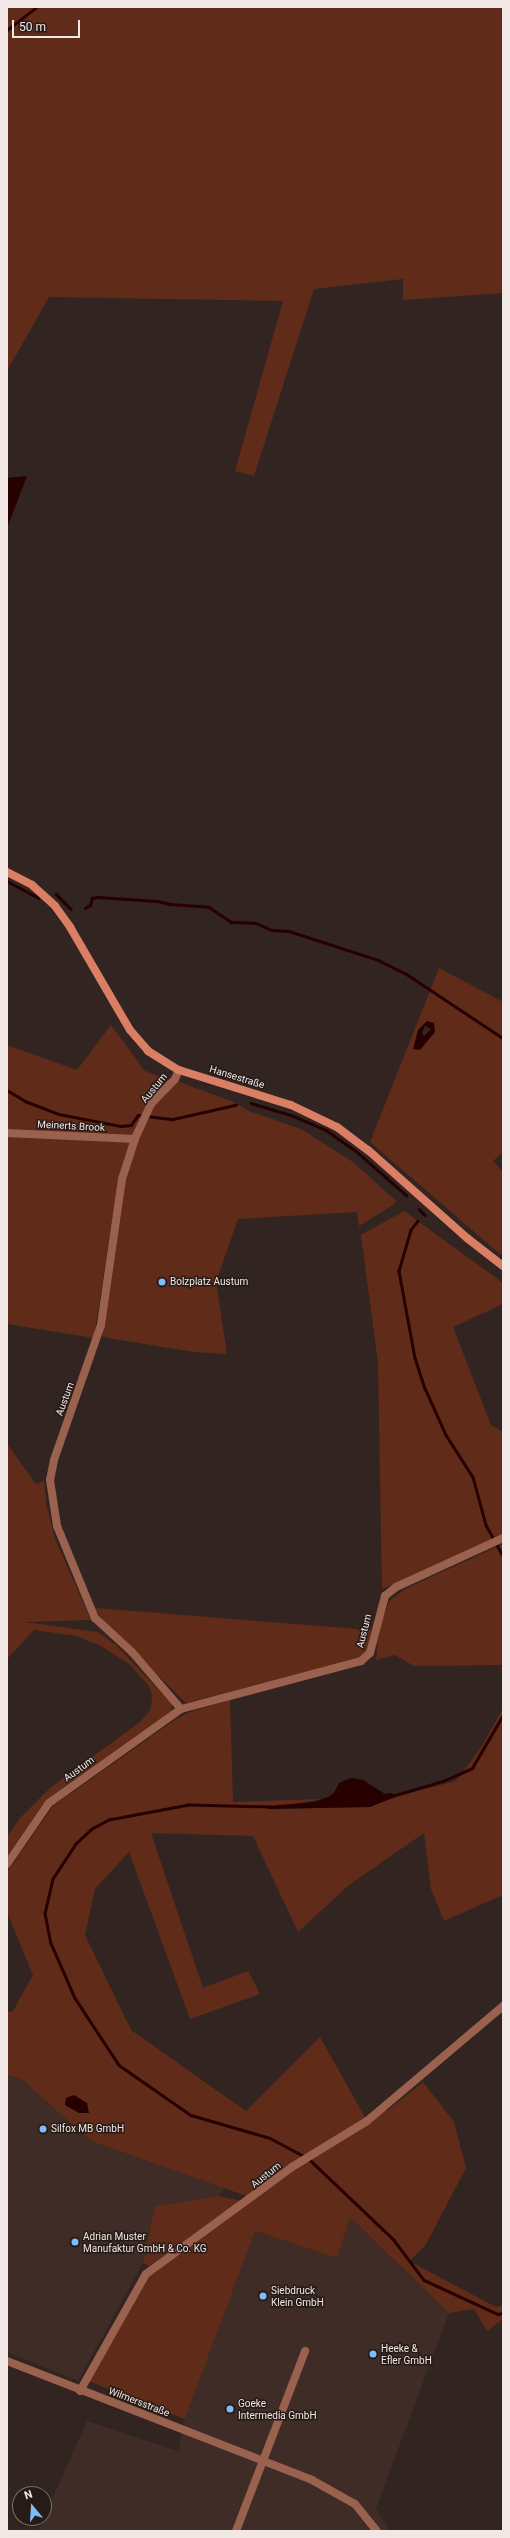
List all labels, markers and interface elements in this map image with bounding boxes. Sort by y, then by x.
scale bar [14,12,82,38]
text: 50 m [19,20,46,34]
street label: Hansestraße [208,1063,266,1091]
street label: Austum [138,1071,170,1105]
street label: Meinerts Brook [37,1118,105,1134]
place label: Bolzplatz Austum [170,1276,248,1288]
marker: Bolzplatz Austum [157,1277,167,1287]
street label: Austum [53,1381,77,1417]
street label: Austum [354,1613,374,1649]
street label: Austum [61,1754,97,1784]
place label: Silfox MB GmbH [51,2123,124,2135]
marker: Silfox MB GmbH [38,2124,48,2134]
street label: Austum [249,2160,283,2190]
place label: Adrian Muster Manufaktur GmbH & Co. KG [83,2230,207,2254]
marker: Adrian Muster Manufaktur GmbH & Co. KG [70,2237,80,2247]
place label: Siebdruck Klein GmbH [271,2284,324,2308]
marker: Siebdruck Klein GmbH [258,2291,268,2301]
place label: Heeke & Efler GmbH [381,2342,432,2366]
marker: Heeke & Efler GmbH [368,2349,378,2359]
street label: Wilmersstraße [107,2385,171,2419]
place label: Goeke Intermedia GmbH [238,2397,317,2420]
marker: Goeke Intermedia GmbH [225,2404,235,2414]
north arrow [12,2486,52,2526]
text: N [23,2488,34,2502]

